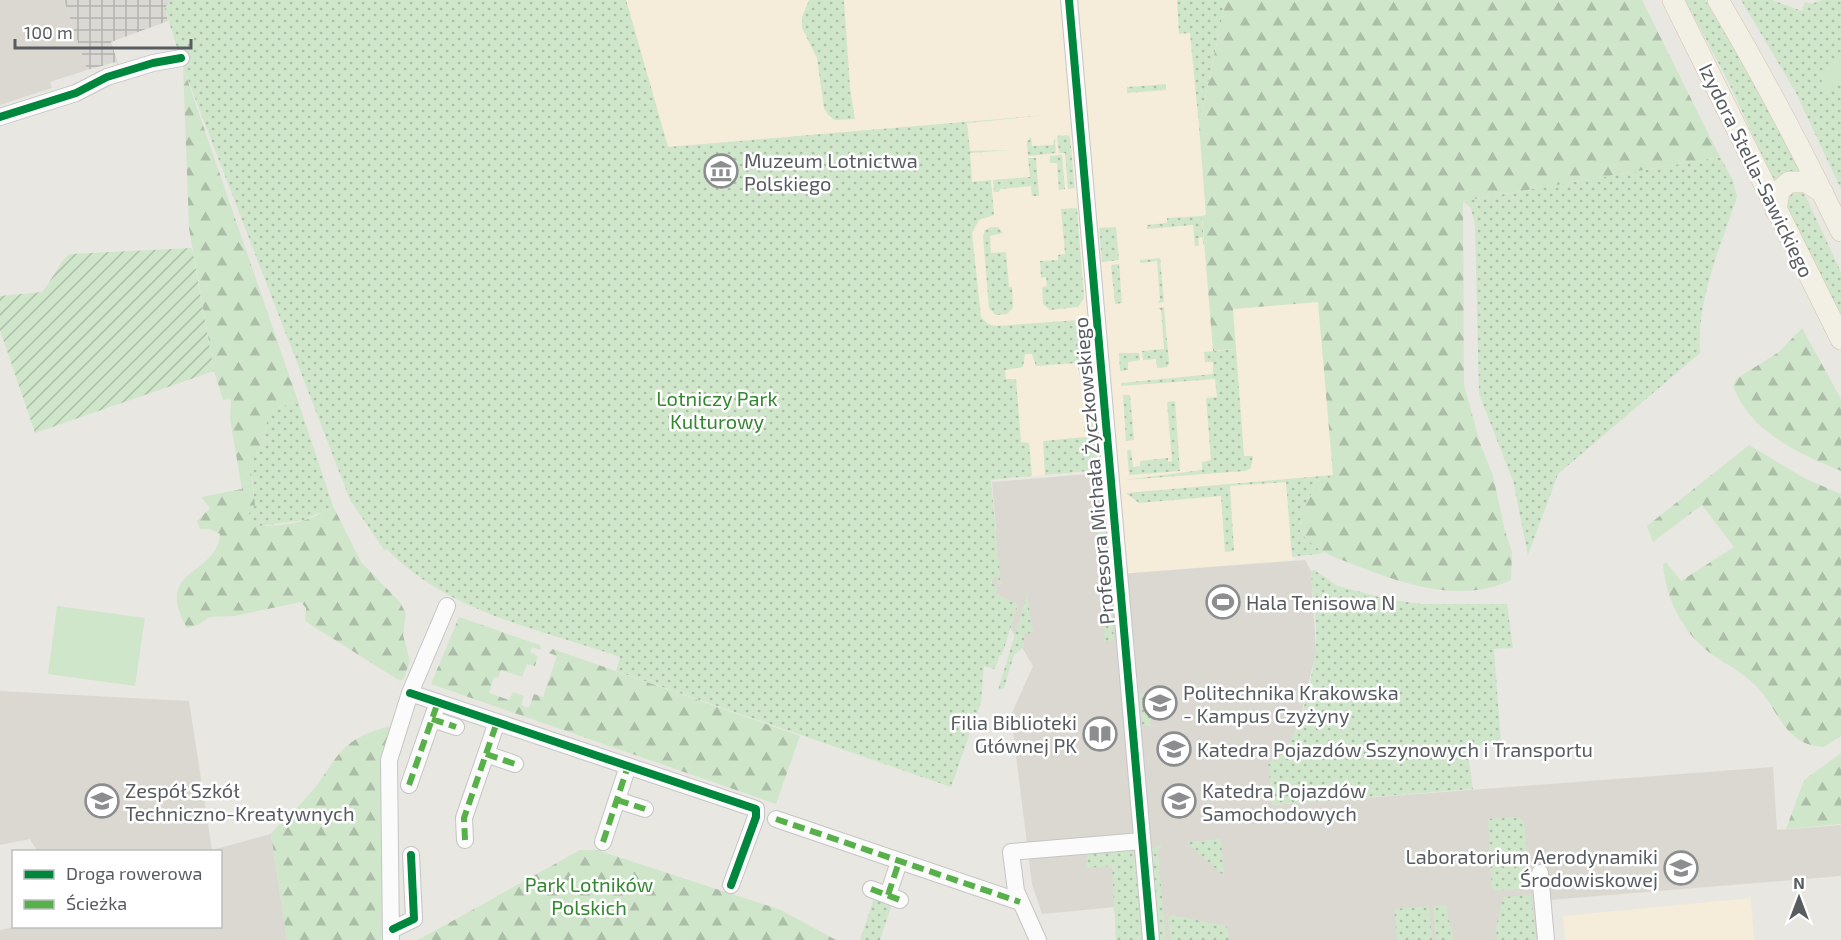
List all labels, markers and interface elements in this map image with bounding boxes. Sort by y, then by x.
scale bar [15,12,190,50]
text: 100 m [24,21,73,43]
street label: Izydora Stella-Sawickiego [1695,59,1819,281]
place label: Muzeum Lotnictwa Polskiego [744,148,918,195]
museum icon: Muzeum Lotnictwa Polskiego [703,153,739,189]
street label: Profesora Michała Życzkowskiego [1068,316,1118,626]
park label: Lotniczy Park Kulturowy [656,386,778,433]
sports icon: Hala Tenisowa N [1205,584,1241,620]
place label: Hala Tenisowa N [1246,590,1395,614]
place label: Politechnika Krakowska - Kampus Czyżyny [1183,680,1399,727]
school or university icon: Politechnika Krakowska - Kampus Czyżyny [1142,685,1178,721]
place label: Filia Biblioteki Głównej PK [950,710,1077,757]
library icon: Filia Biblioteki Głównej PK [1082,716,1118,752]
school or university icon: Katedra Pojazdów Sszynowych i Transportu [1156,731,1192,767]
place label: Katedra Pojazdów Sszynowych i Transportu [1197,737,1593,761]
place label: Zespół Szkół Techniczno-Kreatywnych [125,778,355,825]
place label: Katedra Pojazdów Samochodowych [1202,778,1367,825]
school or university icon: Zespół Szkół Techniczno-Kreatywnych [84,783,120,819]
school or university icon: Katedra Pojazdów Samochodowych [1161,783,1197,819]
place label: Laboratorium Aerodynamiki Środowiskowej [1406,844,1658,891]
legend [12,850,222,928]
school or university icon: Laboratorium Aerodynamiki Środowiskowej [1663,850,1699,886]
text: Droga rowerowa [66,862,202,884]
north arrow [1769,868,1829,928]
park label: Park Lotników Polskich [525,872,653,919]
text: N [1793,873,1805,892]
text: Ścieżka [66,892,127,914]

